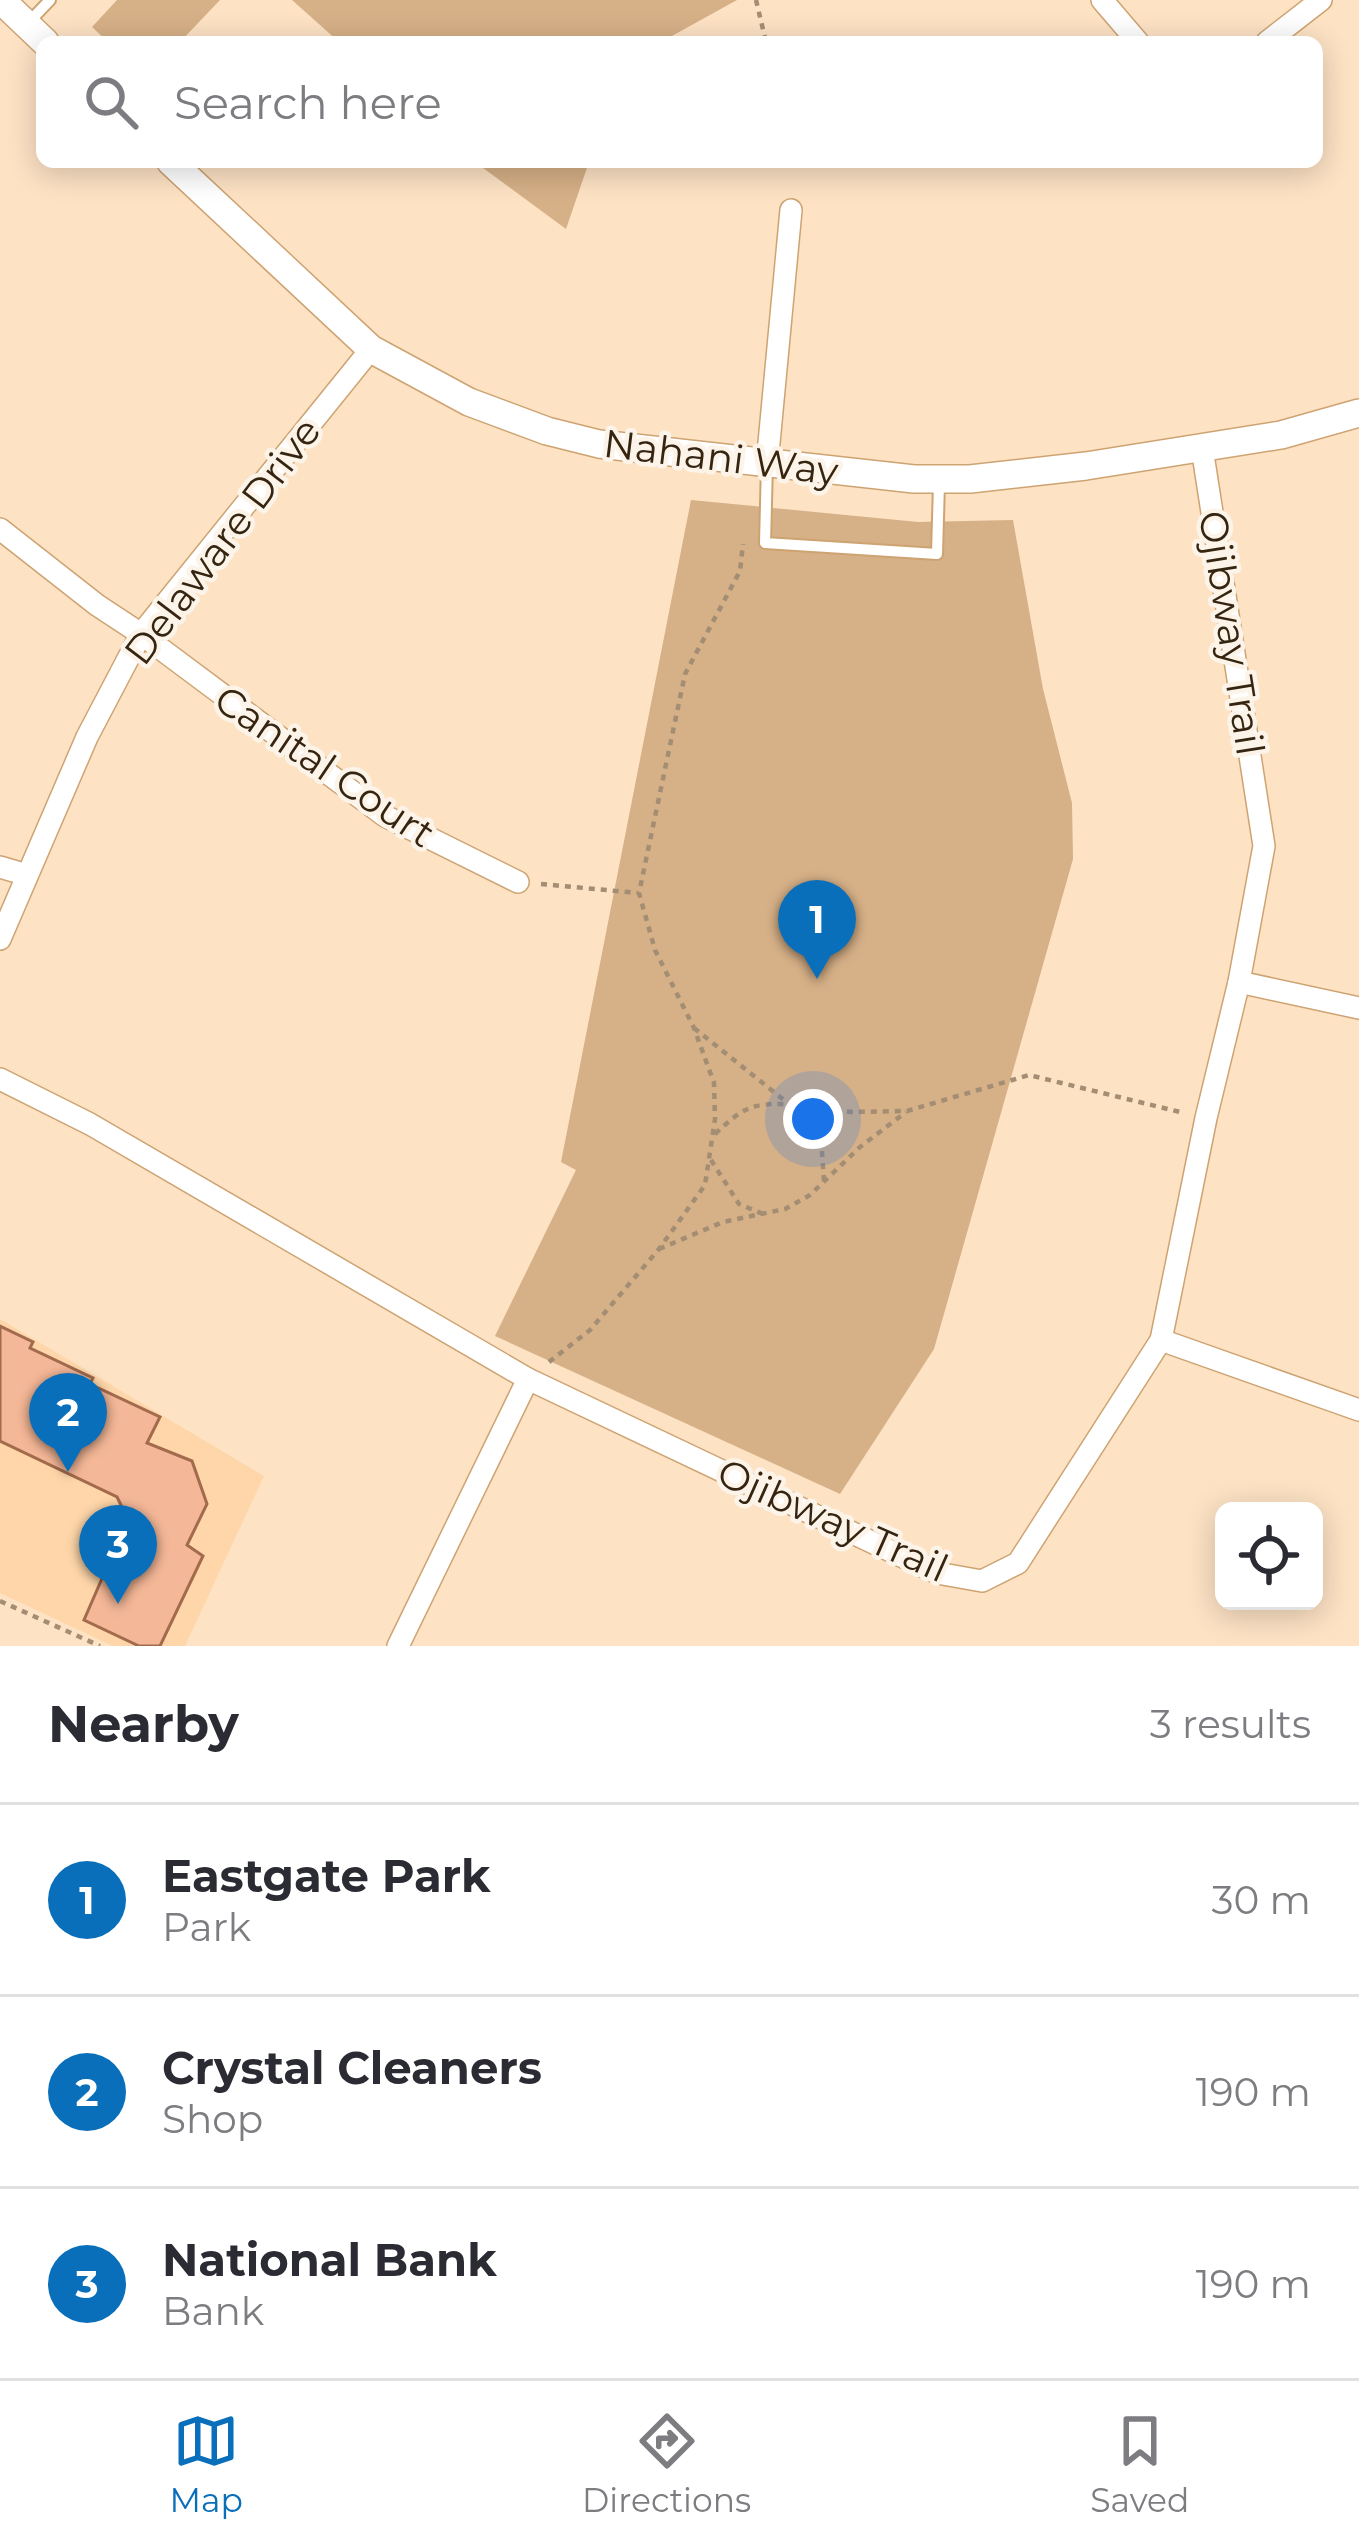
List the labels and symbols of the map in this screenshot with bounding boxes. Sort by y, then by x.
street label: Delaware Drive [114,408,330,674]
street label: Nahani Way [601,419,842,495]
street label: Ojibway Trail [1189,507,1275,759]
street label: Canital Court [206,675,444,857]
pin: 1 [778,880,856,979]
your location [783,1089,843,1149]
pin: 2 [29,1373,107,1472]
street label: Ojibway Trail [711,1448,955,1592]
pin: 3 [79,1505,157,1604]

